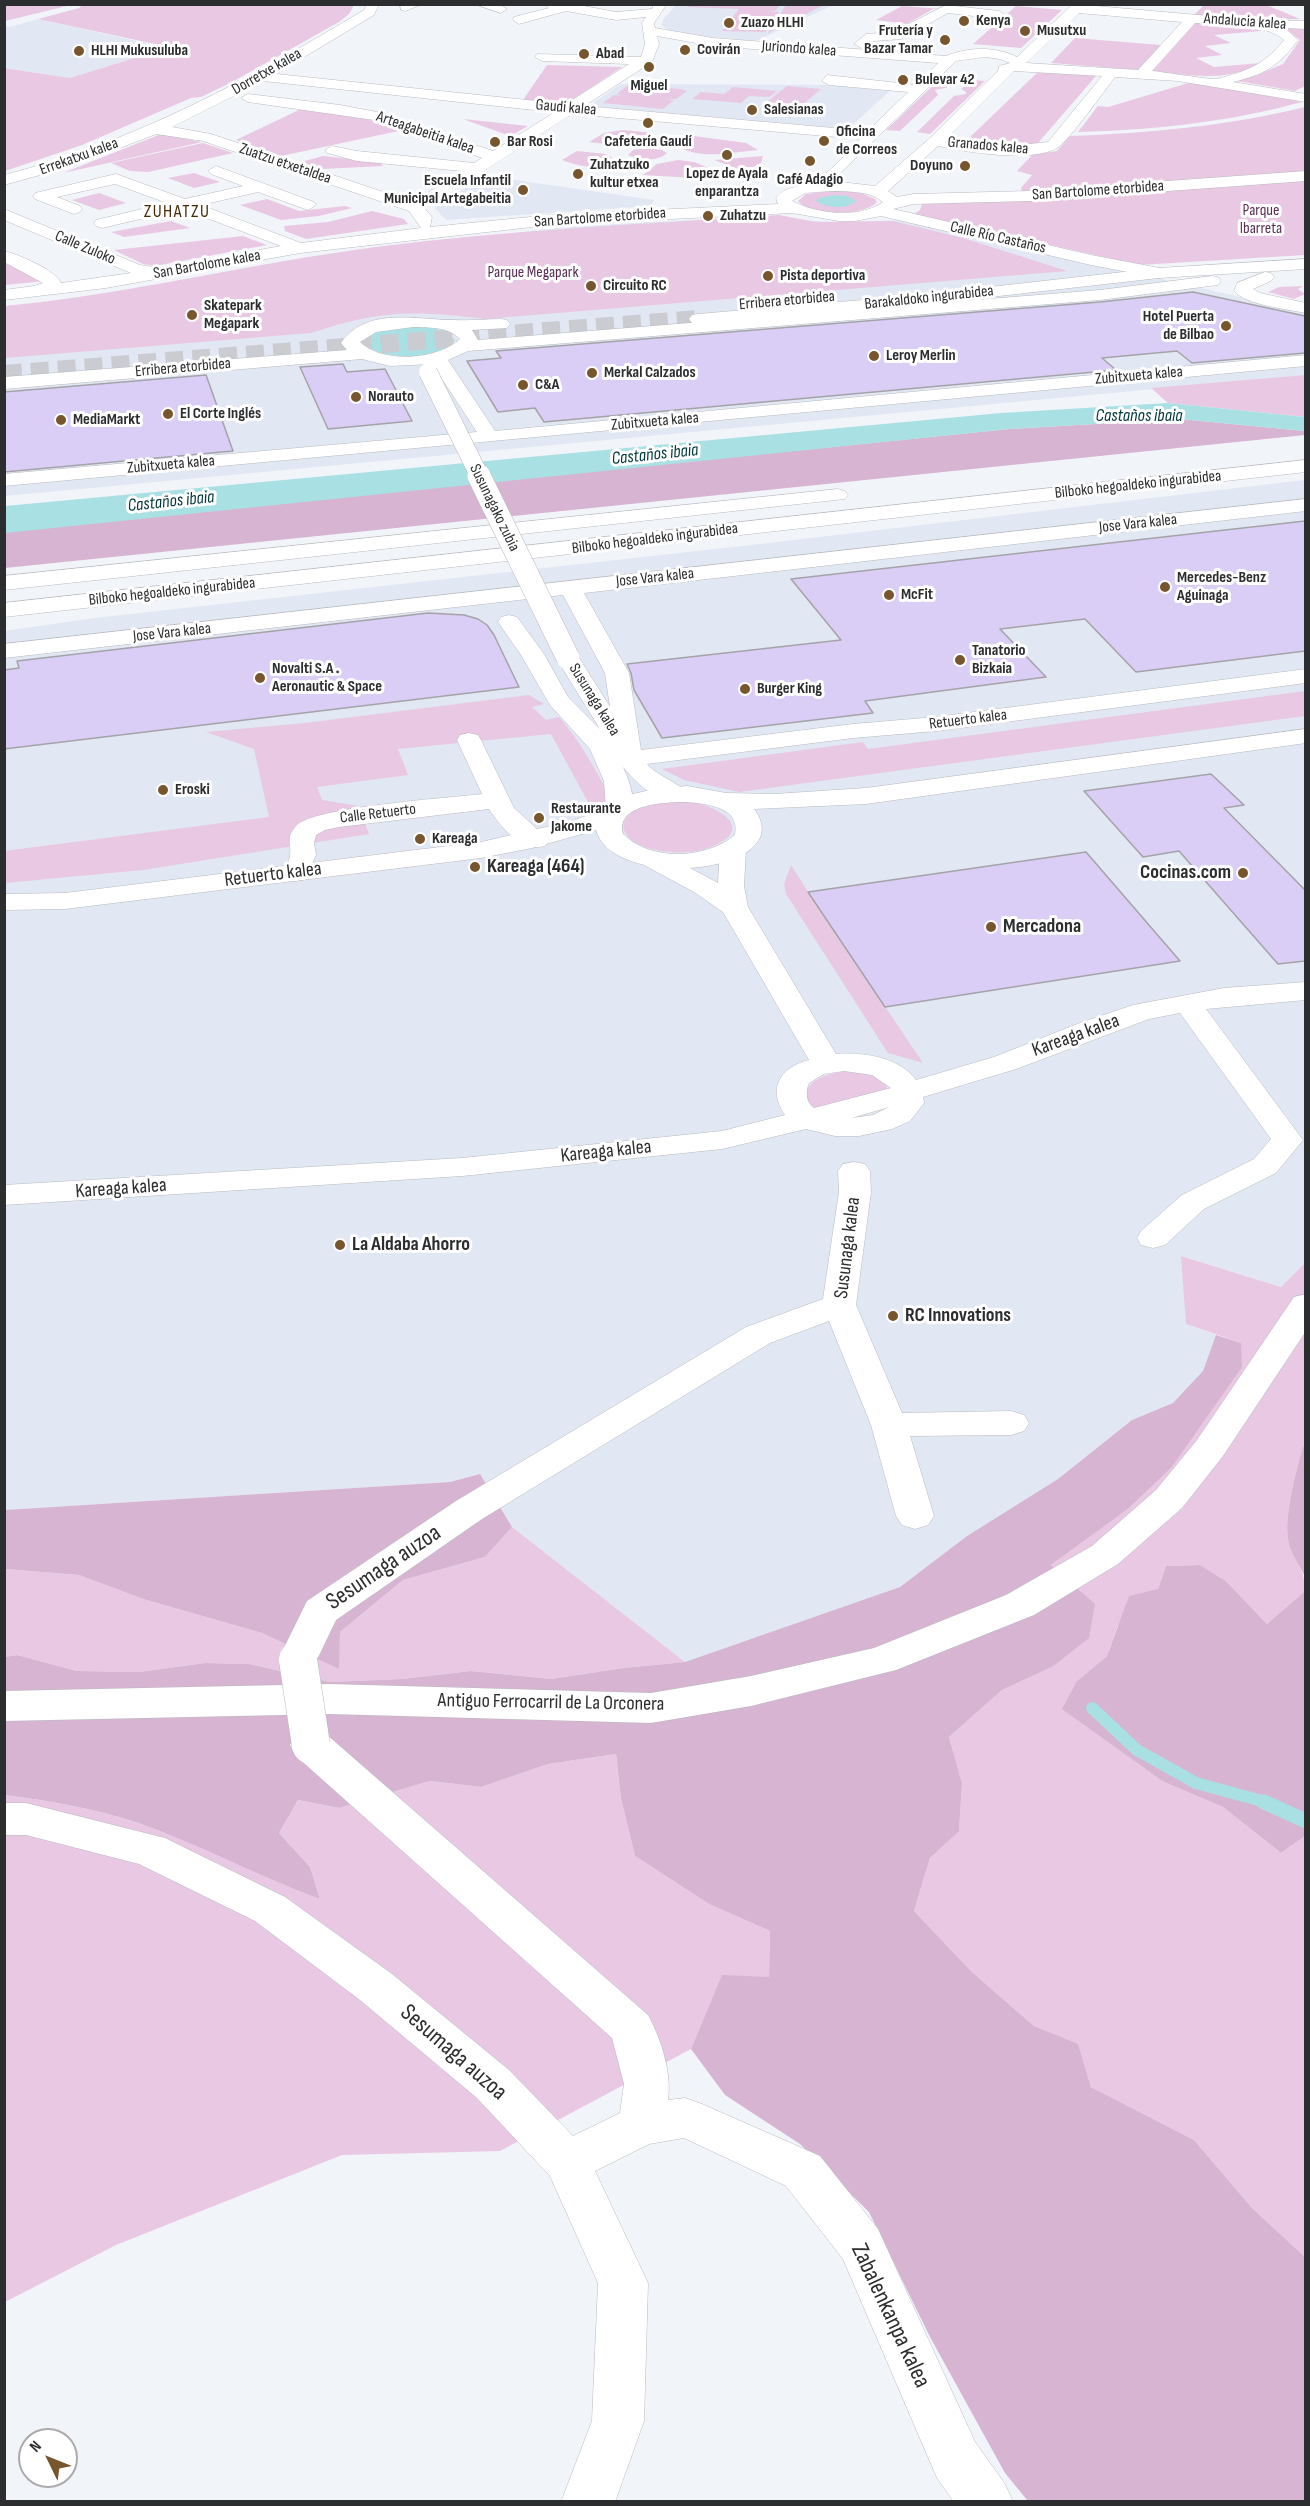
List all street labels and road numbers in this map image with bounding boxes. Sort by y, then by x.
street label: Andalucia kalea [1203,10,1287,34]
street label: Juriondo kalea [761,37,837,61]
street label: Dorretxe kalea [229,44,305,100]
street label: Gaudi kalea [535,96,597,120]
street label: Arteagabeitia kalea [374,107,476,159]
street label: Granados kalea [947,133,1029,159]
street label: Errekatxu kalea [37,134,121,180]
street label: Zuatzu etxetaldea [237,139,333,189]
street label: San Bartolome etorbidea [1031,177,1165,205]
street label: San Bartolome etorbidea [533,204,667,232]
street label: Calle Río Castaños [948,218,1048,258]
street label: Calle Zuloko [52,227,118,269]
street label: San Bartolome kalea [152,246,262,284]
street label: Barakaldoko ingurabidea [864,282,994,314]
street label: Erribera etorbidea [738,287,836,315]
street label: Erribera etorbidea [134,354,232,382]
street label: Zubitxueta kalea [1094,363,1184,389]
street label: Zubitxueta kalea [610,409,700,435]
street label: Zubitxueta kalea [126,452,216,478]
street label: Susunagako zubia [465,461,523,555]
street label: Bilboko hegoaldeko ingurabidea [1054,467,1222,503]
street label: Jose Vara kalea [1098,510,1178,538]
street label: Bilboko hegoaldeko ingurabidea [571,519,739,559]
street label: Jose Vara kalea [615,564,695,592]
street label: Bilboko hegoaldeko ingurabidea [88,574,256,610]
street label: Jose Vara kalea [132,619,212,647]
street label: Susunaga kalea [564,660,624,740]
street label: Retuerto kalea [928,706,1008,734]
street label: Calle Retuerto [339,800,417,828]
street label: Retuerto kalea [223,857,323,893]
street label: Kareaga kalea [1029,1009,1123,1063]
street label: Kareaga kalea [559,1135,653,1169]
street label: Kareaga kalea [75,1174,167,1204]
street label: Susunaga kalea [830,1196,866,1300]
street label: Sesumaga auzoa [321,1519,447,1617]
street label: Antiguo Ferrocarril de La Orconera [437,1689,665,1717]
street label: Sesumaga auzoa [394,1999,512,2107]
street label: Zabalenkanpa kalea [844,2239,936,2393]

